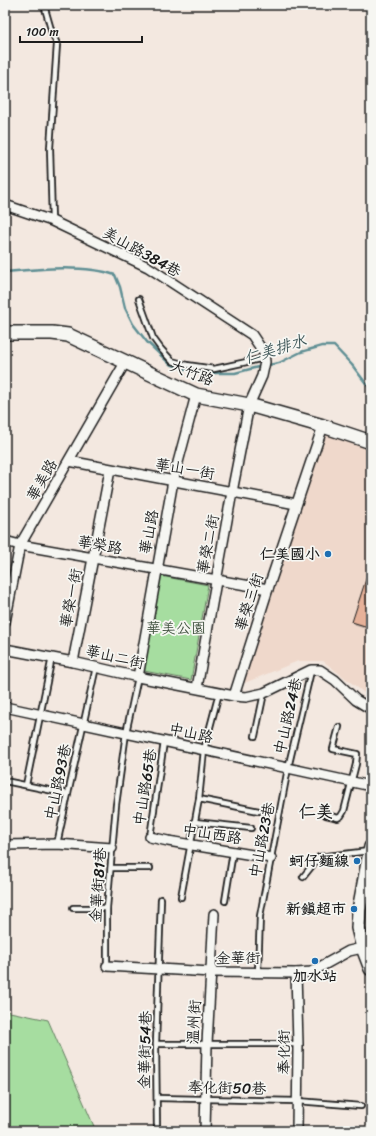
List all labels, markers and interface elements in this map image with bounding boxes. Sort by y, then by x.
scale bar [20,18,142,44]
text: 100 m [26,21,59,43]
street label: 美山路384巷 [98,220,186,284]
water label: 仁美排水 [240,325,311,372]
street label: 大竹路 [166,353,218,393]
street label: 華山一街 [153,451,217,487]
street label: 華美路 [19,454,65,506]
street label: 華山路 [132,507,166,557]
street label: 華榮二街 [190,512,226,576]
street label: 華榮路 [76,528,124,562]
place label: 仁美國小 [260,541,320,567]
marker: 仁美國小 [323,549,333,559]
street label: 華榮一街 [53,566,89,630]
street label: 華榮三街 [227,569,271,635]
park label: 華美公園 [146,615,206,641]
street label: 華山二街 [83,638,147,676]
street label: 中山路24巷 [267,675,309,757]
street label: 中山路 [166,716,216,750]
street label: 中山路93巷 [37,741,79,823]
street label: 中山路65巷 [126,747,164,827]
district label: 仁美 [299,796,333,826]
street label: 中山路23巷 [242,800,282,880]
street label: 中山西路 [180,816,244,852]
street label: 金華街81巷 [82,846,114,924]
place label: 蚵仔麵線 [289,848,349,874]
marker: 蚵仔麵線 [352,856,362,866]
place label: 新鎮超市 [286,896,346,922]
marker: 新鎮超市 [349,904,359,914]
street label: 金華街 [215,945,261,971]
marker: 加水站 [310,956,320,966]
place label: 加水站 [292,963,338,989]
street label: 溫州街 [180,999,208,1045]
street label: 金華街54巷 [131,1011,159,1089]
street label: 奉化街 [271,1029,297,1075]
street label: 奉化街50巷 [187,1074,267,1102]

